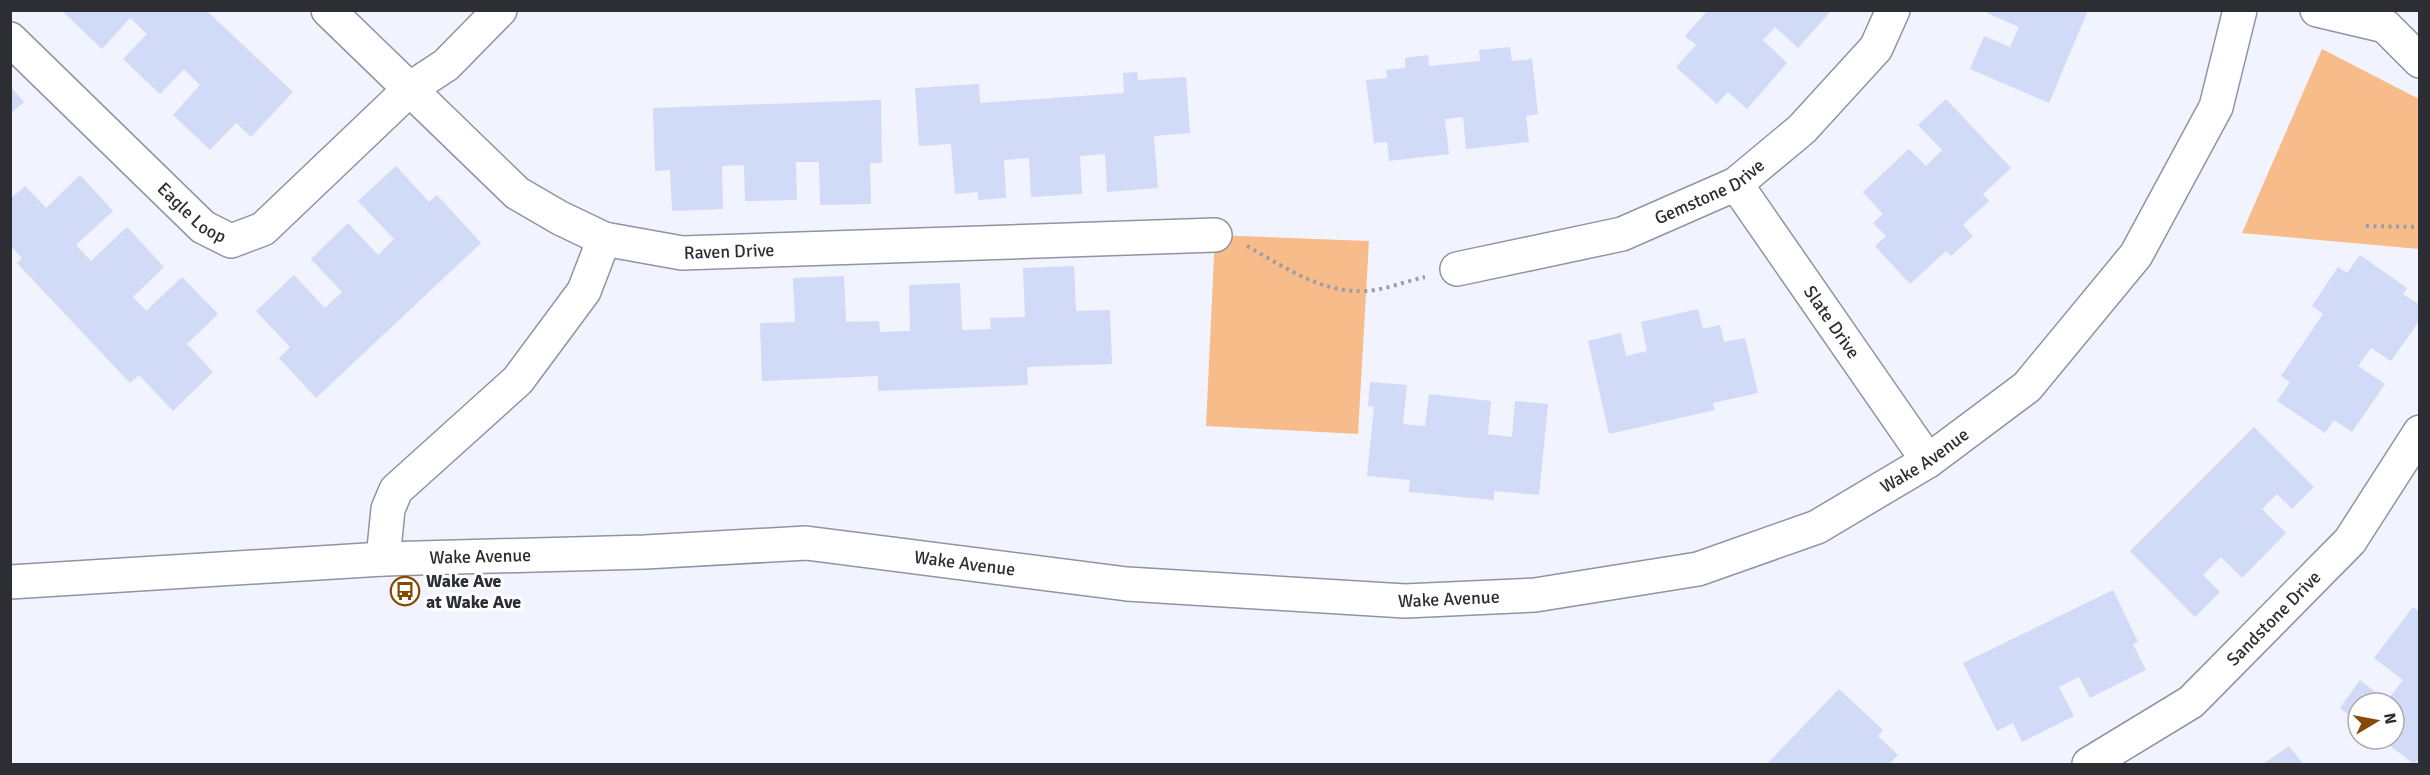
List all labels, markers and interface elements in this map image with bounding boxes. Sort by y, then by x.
street label: Gemstone Drive [1651,154,1769,229]
street label: Eagle Loop [153,178,230,248]
street label: Raven Drive [684,239,775,264]
street label: Slate Drive [1799,281,1865,363]
street label: Wake Avenue [1876,423,1973,498]
street label: Wake Avenue [429,544,531,569]
street label: Wake Avenue [913,546,1017,581]
street label: Sandstone Drive [2222,566,2325,671]
place label: Wake Ave at Wake Ave [426,570,521,613]
bus stop icon: Wake Ave at Wake Ave [389,575,421,607]
street label: Wake Avenue [1397,586,1500,612]
north arrow [2346,691,2406,751]
text: N [2379,711,2401,726]

